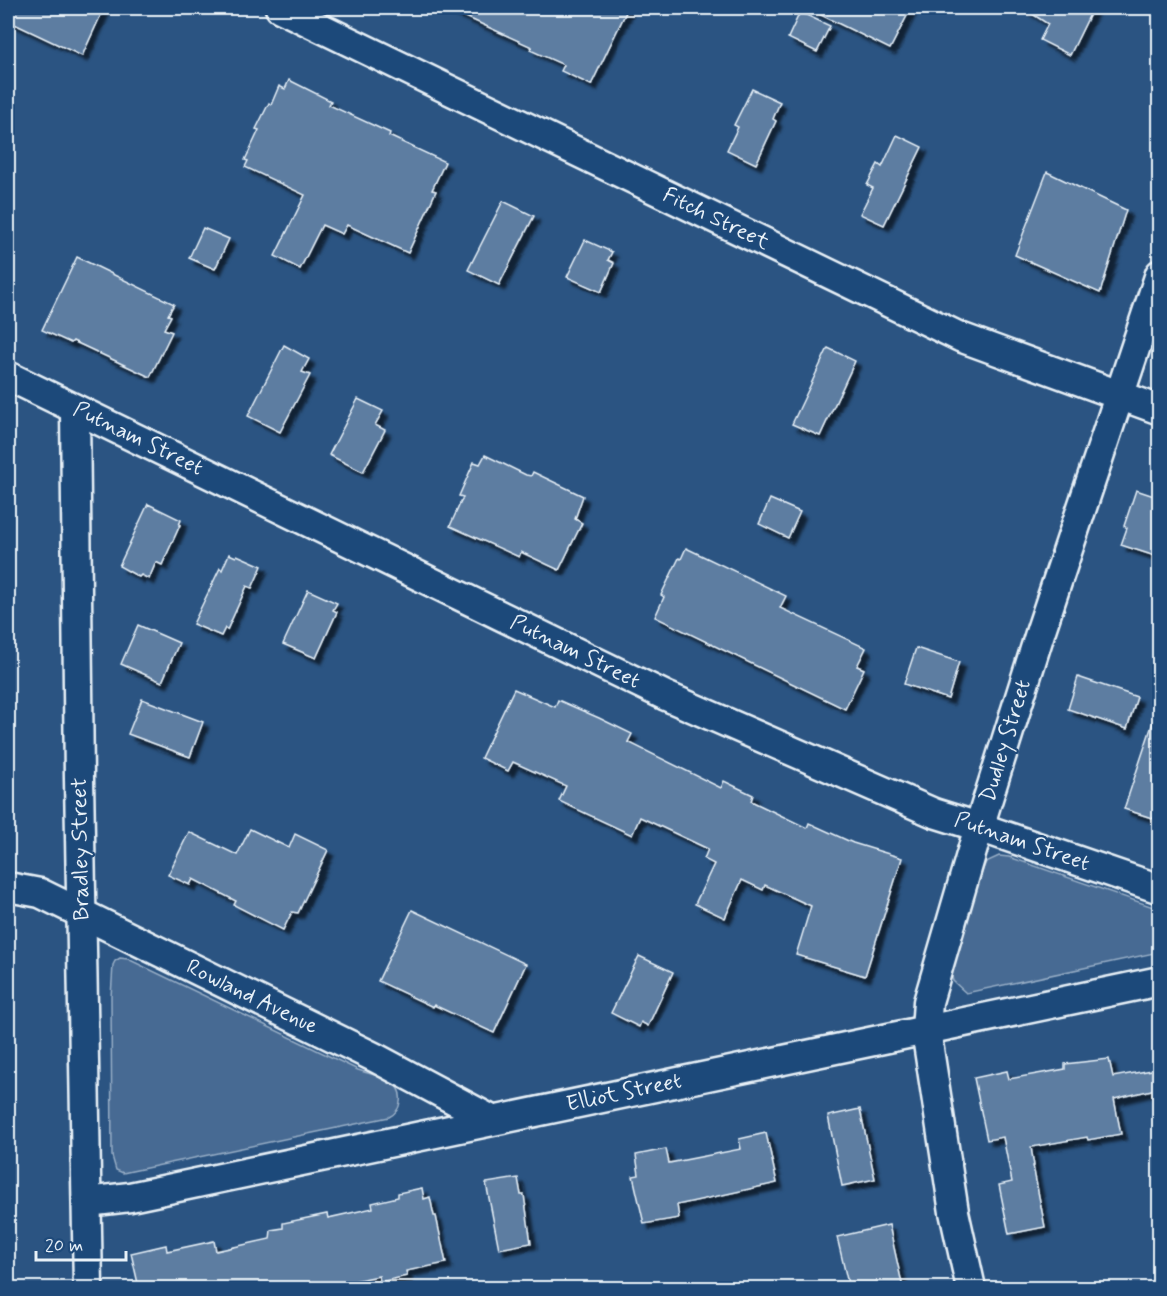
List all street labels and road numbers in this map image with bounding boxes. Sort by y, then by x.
street label: Fitch Street [658,181,774,257]
street label: Putnam Street [68,395,208,483]
street label: Putnam Street [505,608,645,696]
street label: Dudley Street [974,676,1038,806]
street label: Bradley Street [66,777,96,921]
street label: Putnam Street [951,806,1093,878]
street label: Rowland Avenue [182,953,322,1041]
street label: Elliot Street [564,1067,684,1119]

